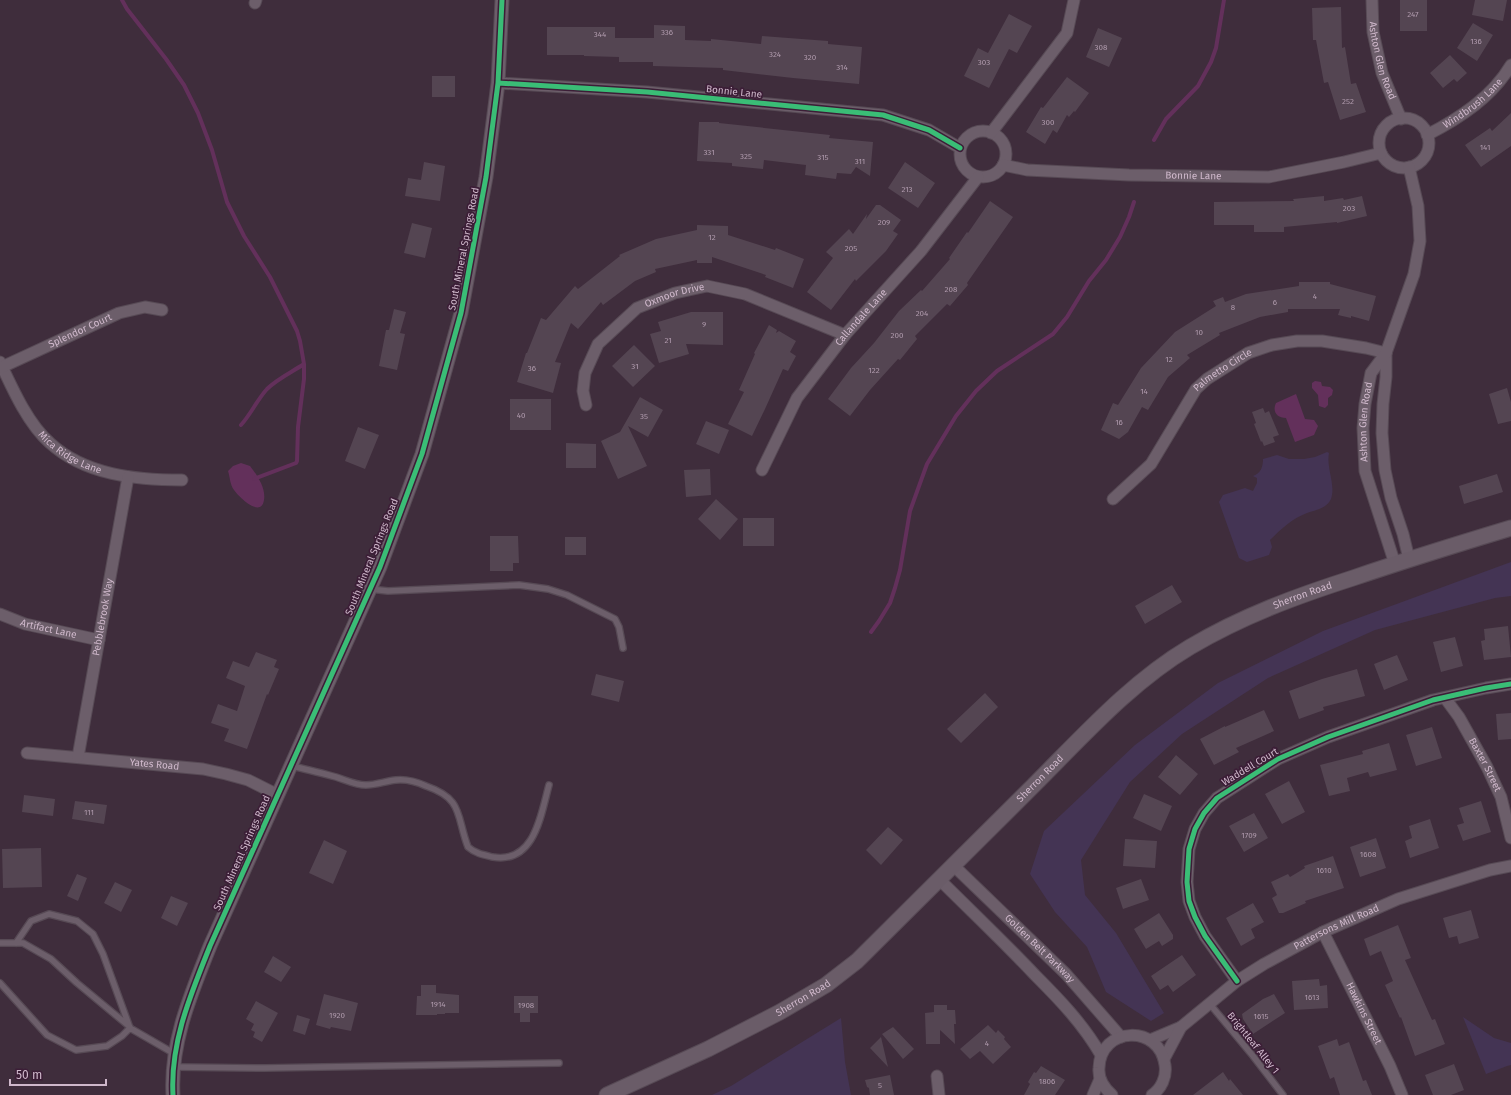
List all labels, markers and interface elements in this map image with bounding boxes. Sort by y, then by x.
house number: 247 [1407,10,1419,19]
street label: Ashton Glen Road [1367,22,1398,101]
house number: 336 [661,28,673,37]
house number: 344 [594,30,607,39]
house number: 136 [1470,37,1482,46]
house number: 308 [1095,43,1108,52]
house number: 324 [769,50,782,59]
house number: 320 [804,53,817,62]
house number: 303 [978,58,990,67]
house number: 314 [836,63,848,72]
street label: Windbrush Lane [1441,76,1505,131]
street label: Bonnie Lane [705,83,763,101]
house number: 252 [1342,97,1354,106]
house number: 300 [1042,118,1055,127]
house number: 141 [1480,143,1490,152]
house number: 331 [703,148,715,157]
house number: 325 [740,152,752,161]
house number: 315 [817,153,829,162]
house number: 311 [855,157,865,166]
street label: Bonnie Lane [1165,170,1222,182]
house number: 213 [901,185,913,194]
street label: South Mineral Springs Road [446,186,482,312]
house number: 203 [1343,204,1355,213]
house number: 209 [878,218,890,227]
house number: 12 [708,233,716,242]
house number: 205 [845,244,857,253]
street label: Oxmoor Drive [643,281,705,310]
house number: 208 [945,285,958,294]
street label: Callandale Lane [833,287,890,348]
house number: 4 [1313,292,1318,301]
house number: 6 [1273,298,1277,307]
house number: 8 [1231,303,1236,312]
house number: 204 [916,309,929,318]
street label: Splendor Court [46,311,114,351]
house number: 9 [702,320,706,329]
house number: 10 [1195,328,1203,337]
house number: 200 [891,331,904,340]
house number: 21 [664,336,672,345]
street label: Palmetto Circle [1191,346,1253,394]
house number: 12 [1165,355,1173,364]
house number: 31 [631,362,639,371]
house number: 36 [528,364,536,373]
house number: 122 [868,366,880,375]
street label: Ashton Glen Road [1357,381,1375,462]
house number: 14 [1140,387,1149,396]
house number: 40 [517,411,526,420]
house number: 35 [640,412,648,421]
house number: 16 [1115,418,1123,427]
street label: Mica Ridge Lane [35,429,103,476]
street label: South Mineral Springs Road [343,497,401,617]
street label: Pebblebrook Way [90,577,116,657]
street label: Sherron Road [1271,579,1334,612]
street label: Artifact Lane [18,617,78,641]
street label: Baxter Street [1466,736,1504,794]
street label: Waddell Court [1220,745,1281,789]
street label: Sherron Road [1014,753,1066,805]
street label: Yates Road [129,756,180,773]
street label: South Mineral Springs Road [211,793,273,913]
house number: 111 [84,808,94,817]
house number: 1709 [1241,831,1257,840]
house number: 1608 [1360,850,1377,859]
house number: 1610 [1316,866,1332,875]
street label: Pattersons Mill Road [1292,902,1381,953]
street label: Golden Belt Parkway [1002,912,1077,985]
street label: Sherron Road [774,977,833,1019]
street label: Hawkins Street [1343,980,1384,1047]
house number: 1613 [1305,993,1319,1002]
house number: 1914 [430,1000,446,1009]
house number: 1908 [518,1001,535,1010]
street label: Brightleaf Alley 1 [1224,1010,1282,1076]
house number: 1920 [329,1011,345,1020]
house number: 1615 [1254,1012,1268,1021]
house number: 4 [985,1039,990,1048]
scale bar [10,1061,106,1087]
text: 50 m [16,1068,42,1082]
house number: 1806 [1039,1077,1055,1086]
house number: 5 [878,1081,882,1090]

